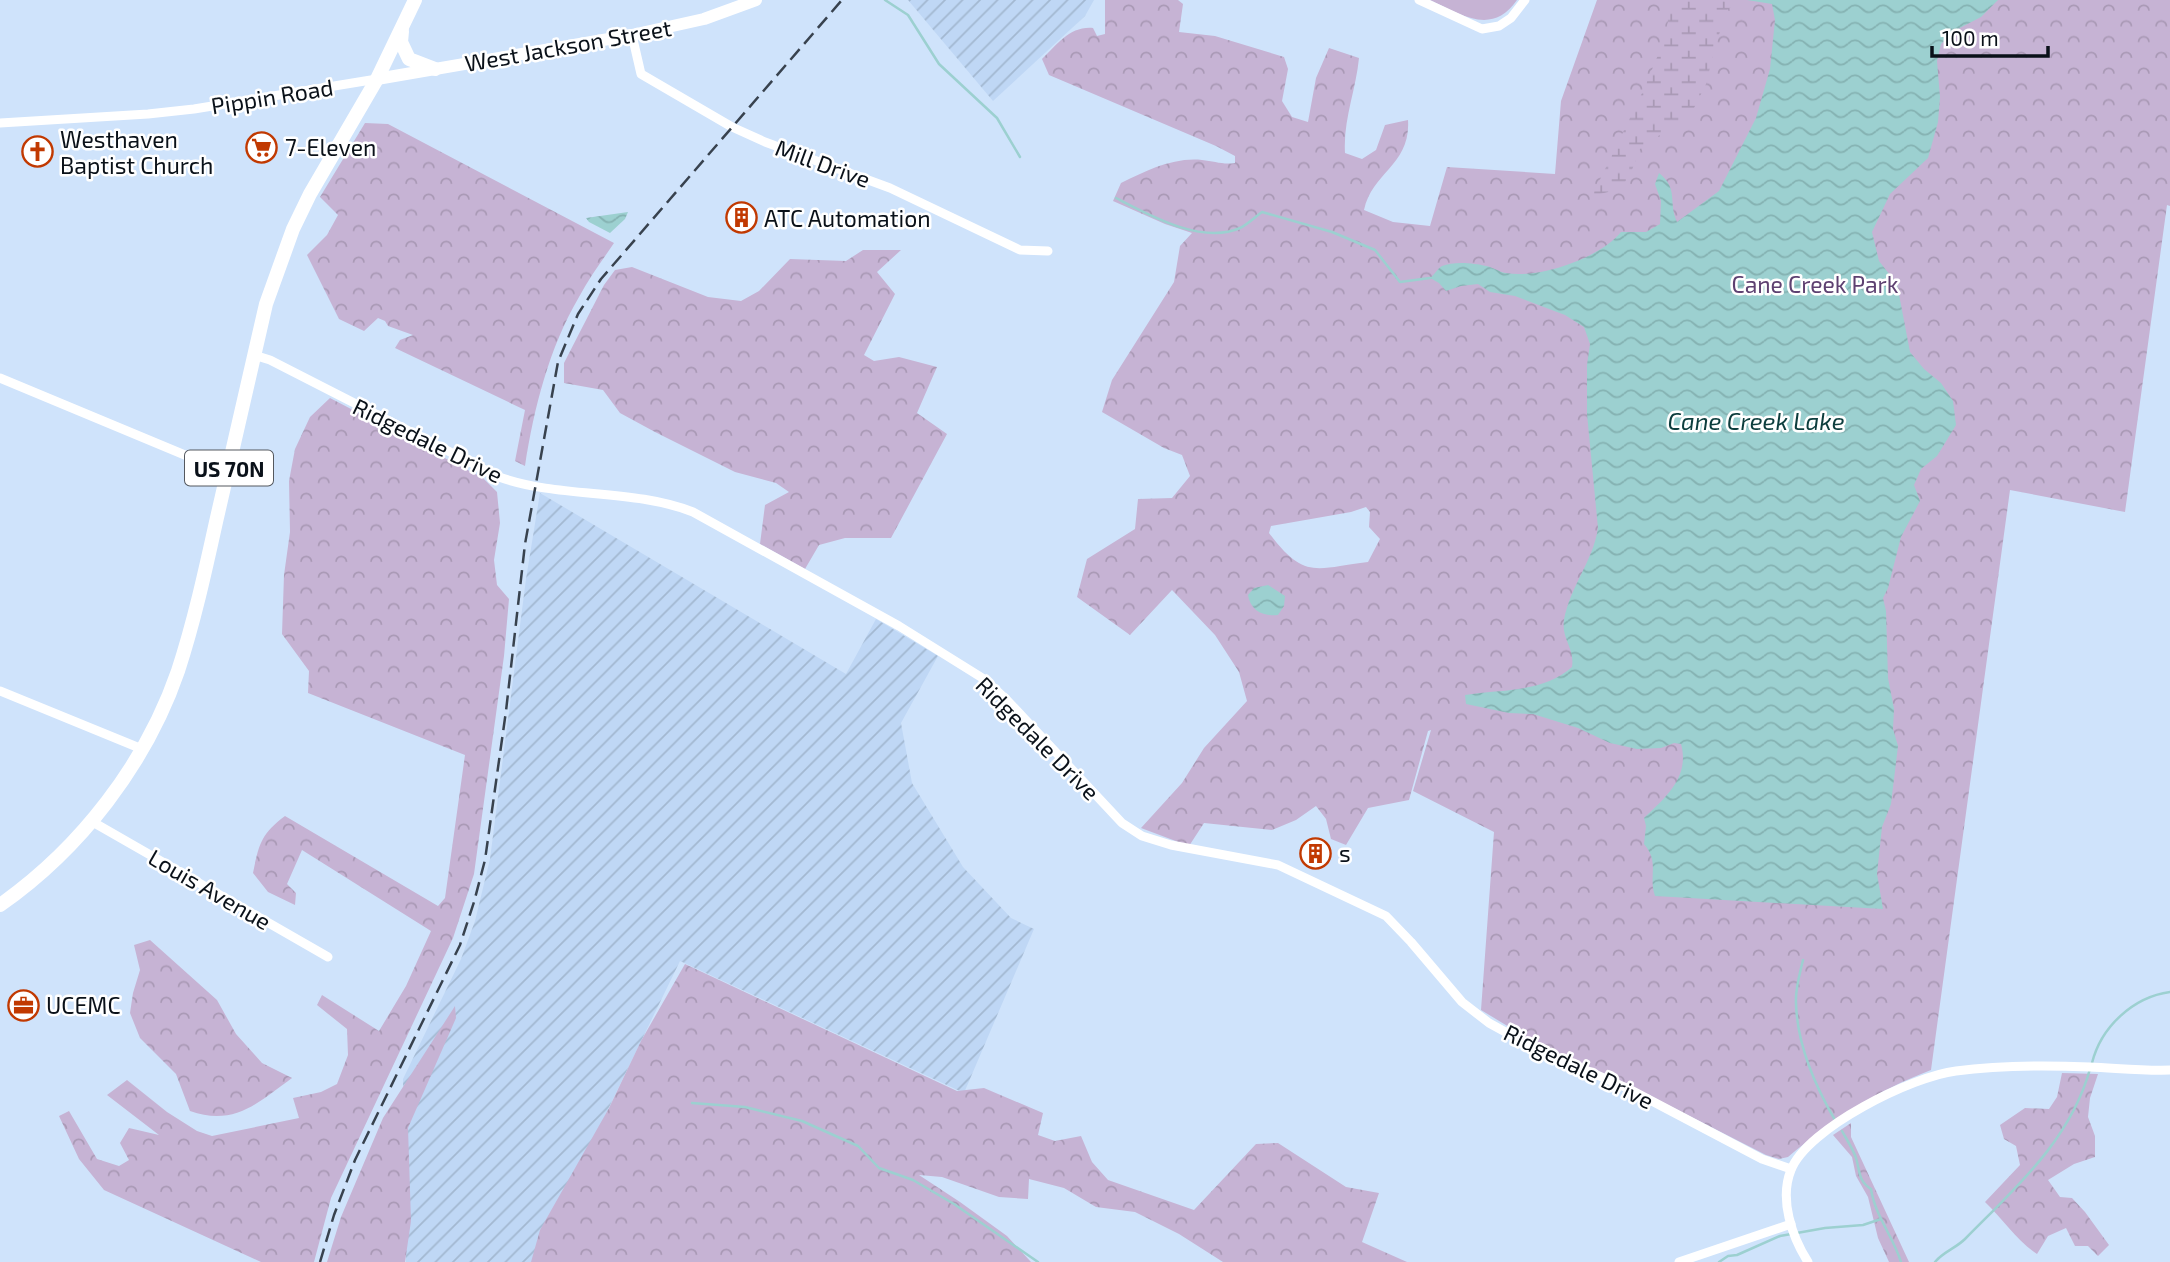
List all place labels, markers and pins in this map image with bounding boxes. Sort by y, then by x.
place label: Westhaven Baptist Church [60,125,213,179]
supermarket icon: 7-Eleven [245,130,279,164]
place label: 7-Eleven [285,133,376,161]
church icon: Westhaven Baptist Church [20,135,54,169]
building icon: ATC Automation [724,201,758,235]
place label: ATC Automation [764,204,931,232]
building icon: s [1299,836,1333,870]
place label: s [1339,839,1351,867]
office icon: UCEMC [6,988,40,1022]
place label: UCEMC [46,991,121,1019]

